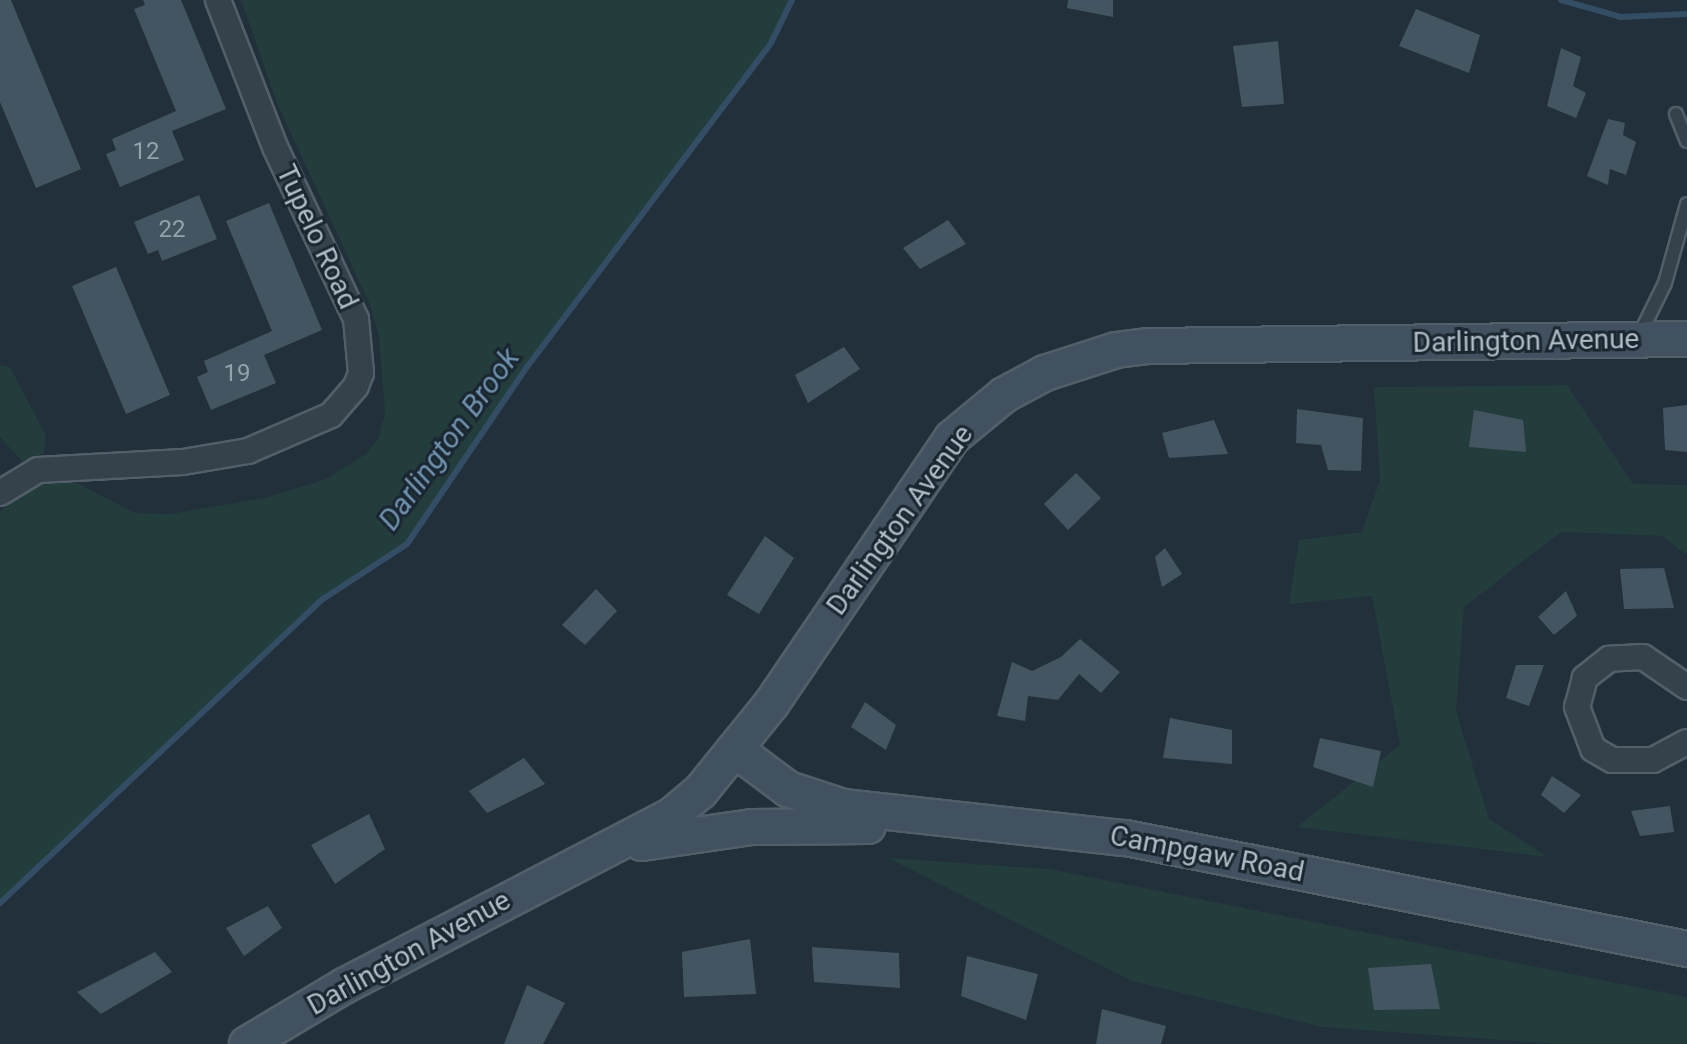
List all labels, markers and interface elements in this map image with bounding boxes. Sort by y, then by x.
house number: 12 [133,138,159,166]
street label: Tupelo Road [269,159,365,315]
house number: 22 [159,216,185,244]
street label: Darlington Avenue [1412,322,1640,360]
water label: Darlington Brook [371,341,527,537]
house number: 19 [224,360,250,388]
street label: Darlington Avenue [820,418,980,622]
street label: Campgaw Road [1107,819,1307,889]
street label: Darlington Avenue [302,883,516,1023]

